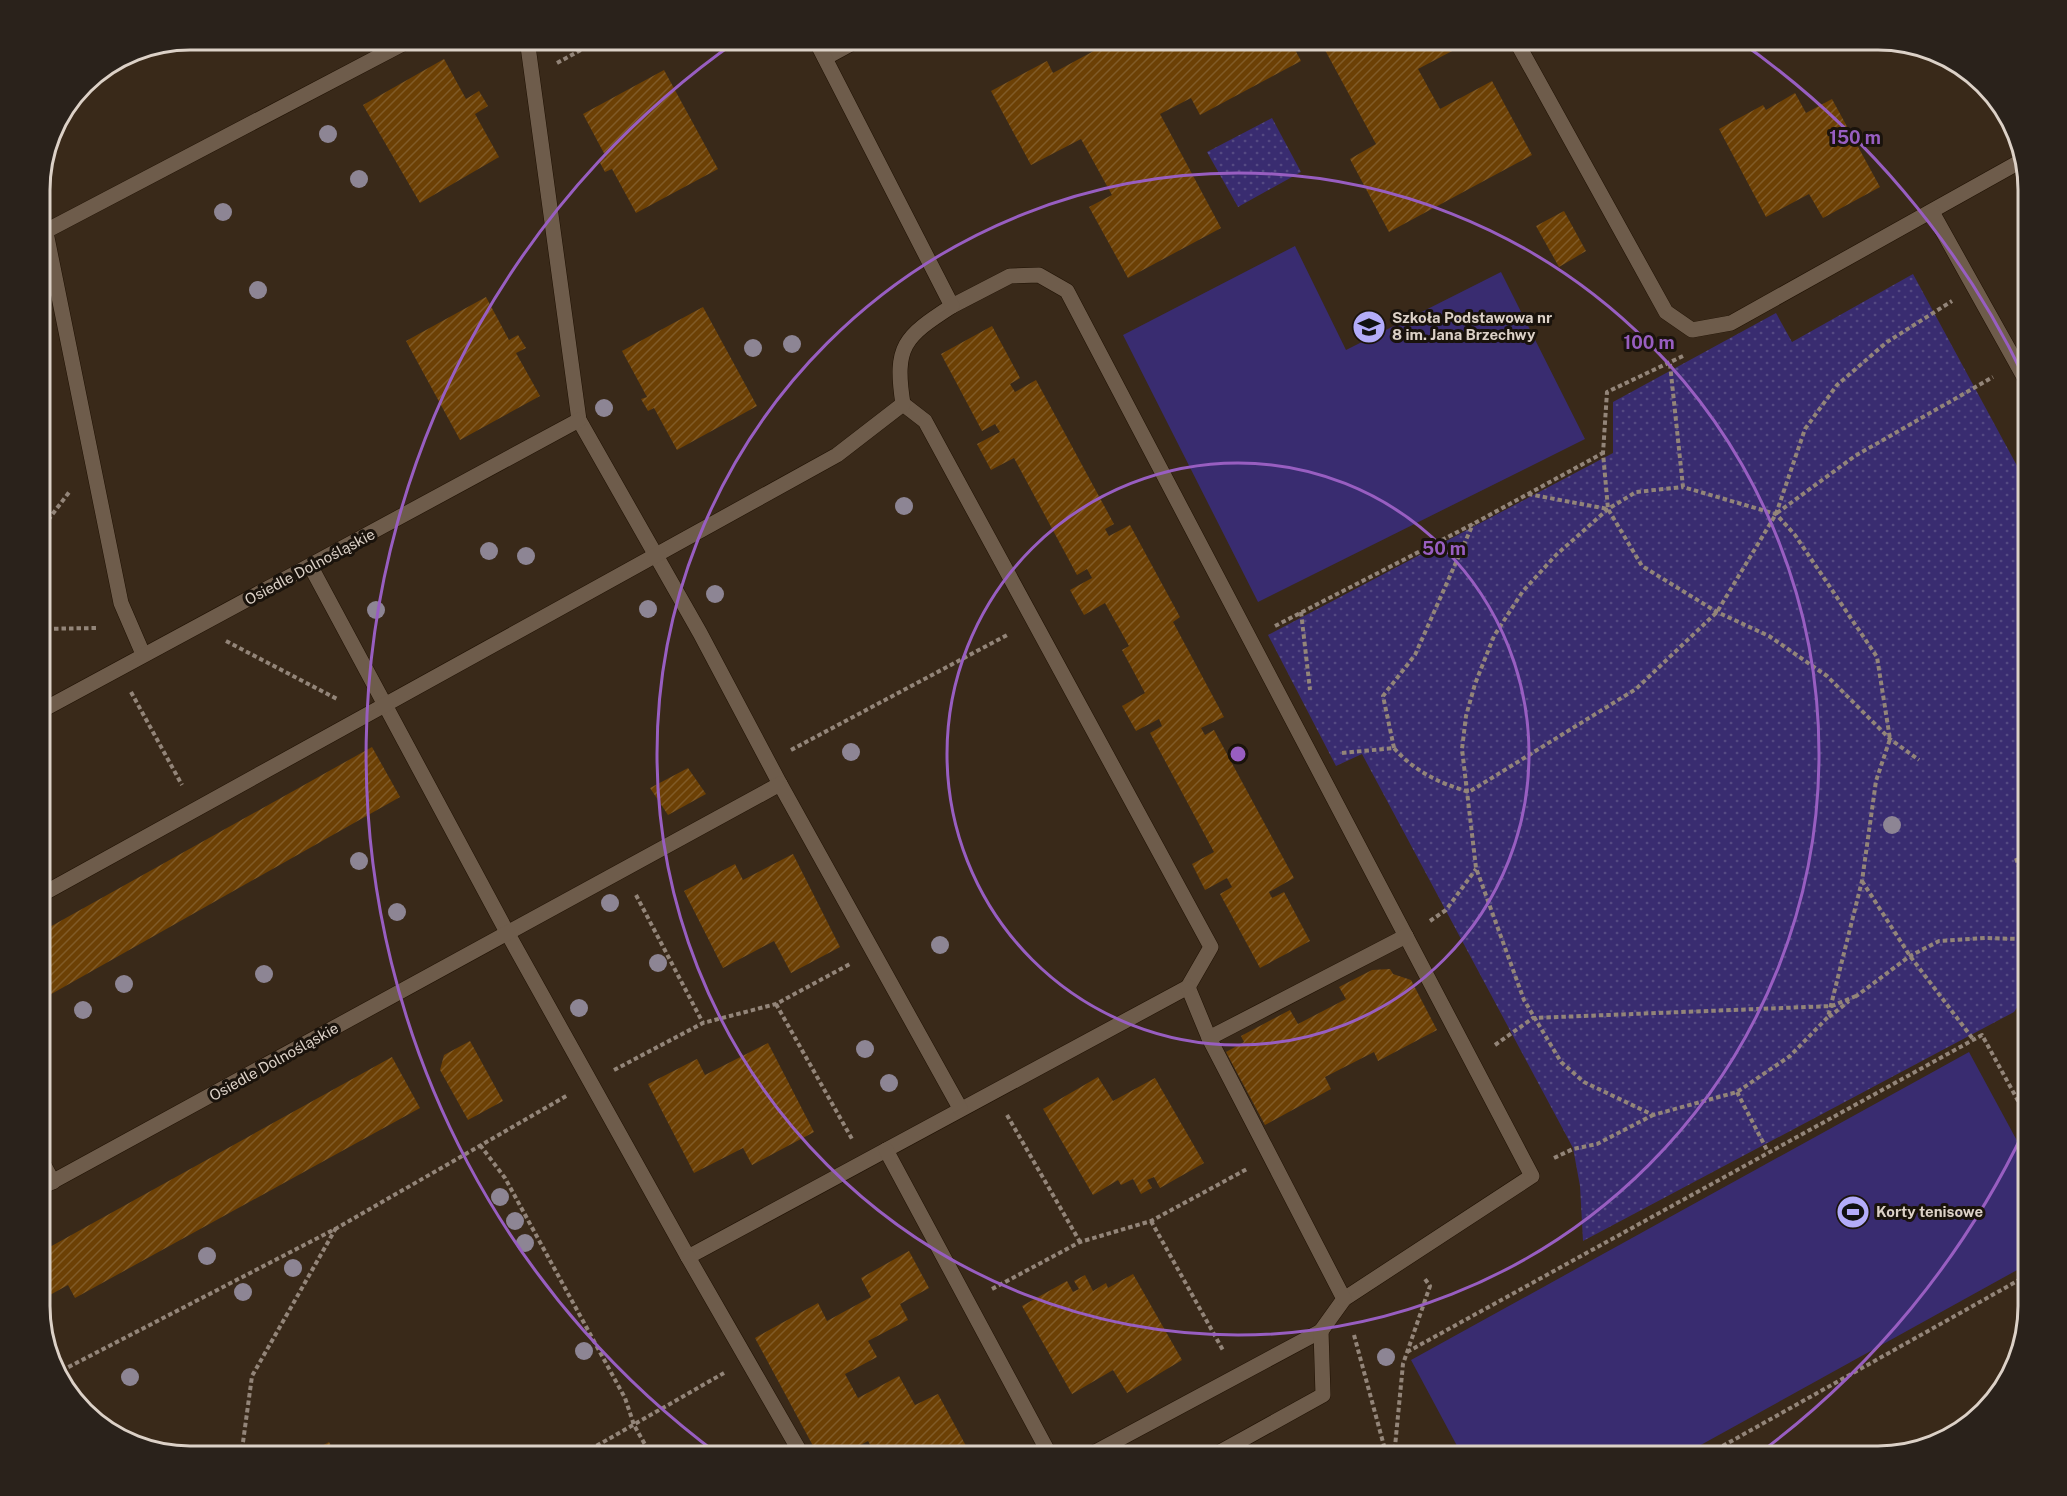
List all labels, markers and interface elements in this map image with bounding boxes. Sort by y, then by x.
text: 150 m [1829,127,1881,148]
school or university icon: Szkoła Podstawowa nr 8 im. Jana Brzechwy [1351,309,1387,345]
place label: Szkoła Podstawowa nr 8 im. Jana Brzechwy [1392,309,1552,343]
text: 100 m [1623,332,1675,353]
street label: Osiedle Dolnośląskie [242,525,378,608]
text: 50 m [1422,538,1466,559]
centre of rings [1228,744,1248,764]
street label: Osiedle Dolnośląskie [206,1019,341,1104]
sports icon: Korty tenisowe [1835,1194,1871,1230]
place label: Korty tenisowe [1876,1203,1983,1220]

